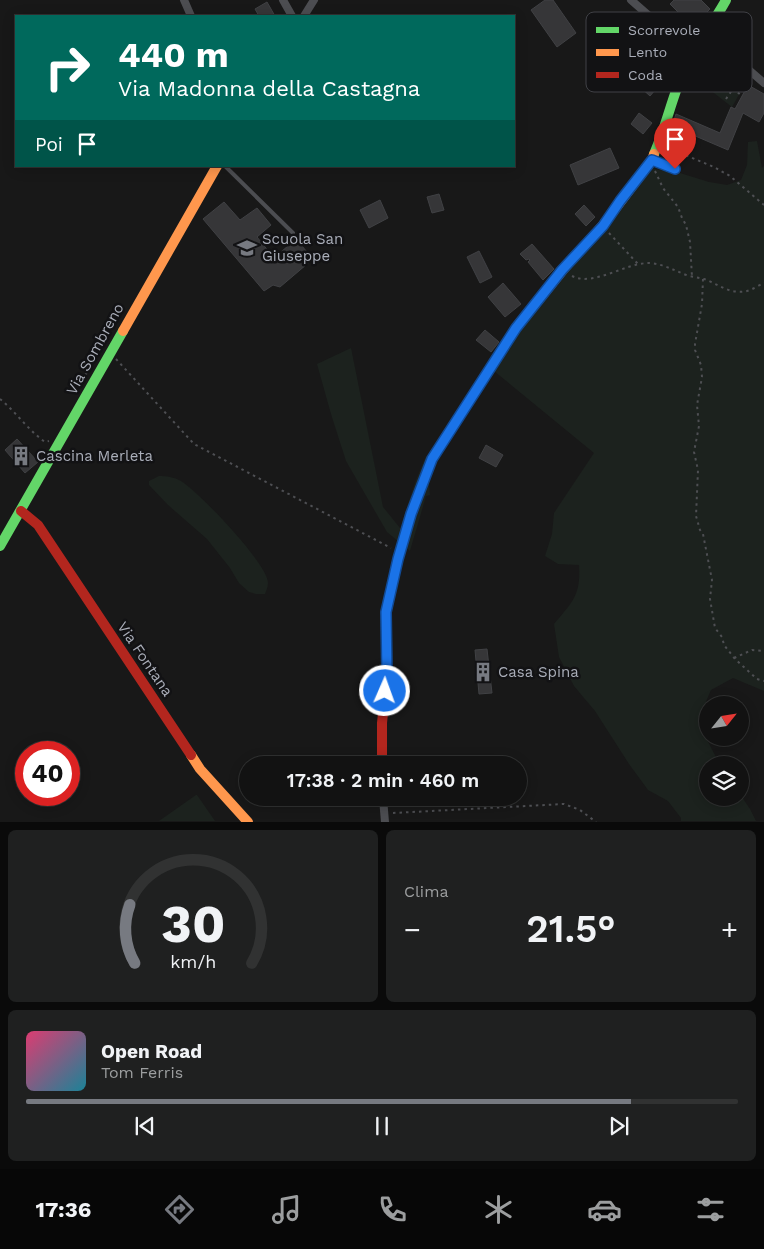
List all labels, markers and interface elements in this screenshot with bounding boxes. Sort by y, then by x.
legend [586,12,752,92]
text: Scorrevole [628,22,700,38]
text: 440 m [118,34,229,76]
icon: right [35,35,100,100]
text: Lento [628,44,667,60]
text: Coda [628,67,663,83]
text: Via Madonna della Castagna [118,76,420,101]
pin [654,118,696,169]
icon: arrive [661,125,689,153]
icon: arrive [73,130,101,158]
text: Poi [35,133,63,156]
place label: Scuola San Giuseppe [262,230,343,265]
school or university icon: Scuola San Giuseppe [236,237,258,259]
street label: Via Sombreno [62,300,128,398]
building icon: Cascina Merleta [10,445,32,467]
place label: Cascina Merleta [36,447,153,465]
street label: Via Fontana [113,618,177,700]
building icon: Casa Spina [472,661,494,683]
place label: Casa Spina [498,663,579,681]
position arrow [358,664,410,716]
north arrow [699,696,749,746]
map controls [699,696,749,806]
speed limit sign: 40 [15,741,80,806]
button: layers [699,756,749,806]
text: 17:38 · 2 min · 460 m [287,769,479,792]
text: Clima [404,882,448,901]
text: 30 [161,894,225,955]
text: 21.5° [526,907,616,951]
text: − [404,913,421,946]
text: + [721,913,738,946]
text: km/h [170,951,216,972]
text: Open Road [101,1040,202,1063]
text: Tom Ferris [101,1063,183,1082]
icon: previous [131,1112,159,1140]
icon: pause [368,1112,396,1140]
icon: next [605,1112,633,1140]
icon: directions [162,1192,197,1227]
icon: music [269,1192,304,1227]
icon: phone [375,1192,410,1227]
icon: climate [481,1192,516,1227]
icon: car [587,1192,622,1227]
icon: filters [693,1192,728,1227]
text: 17:36 [36,1197,91,1222]

